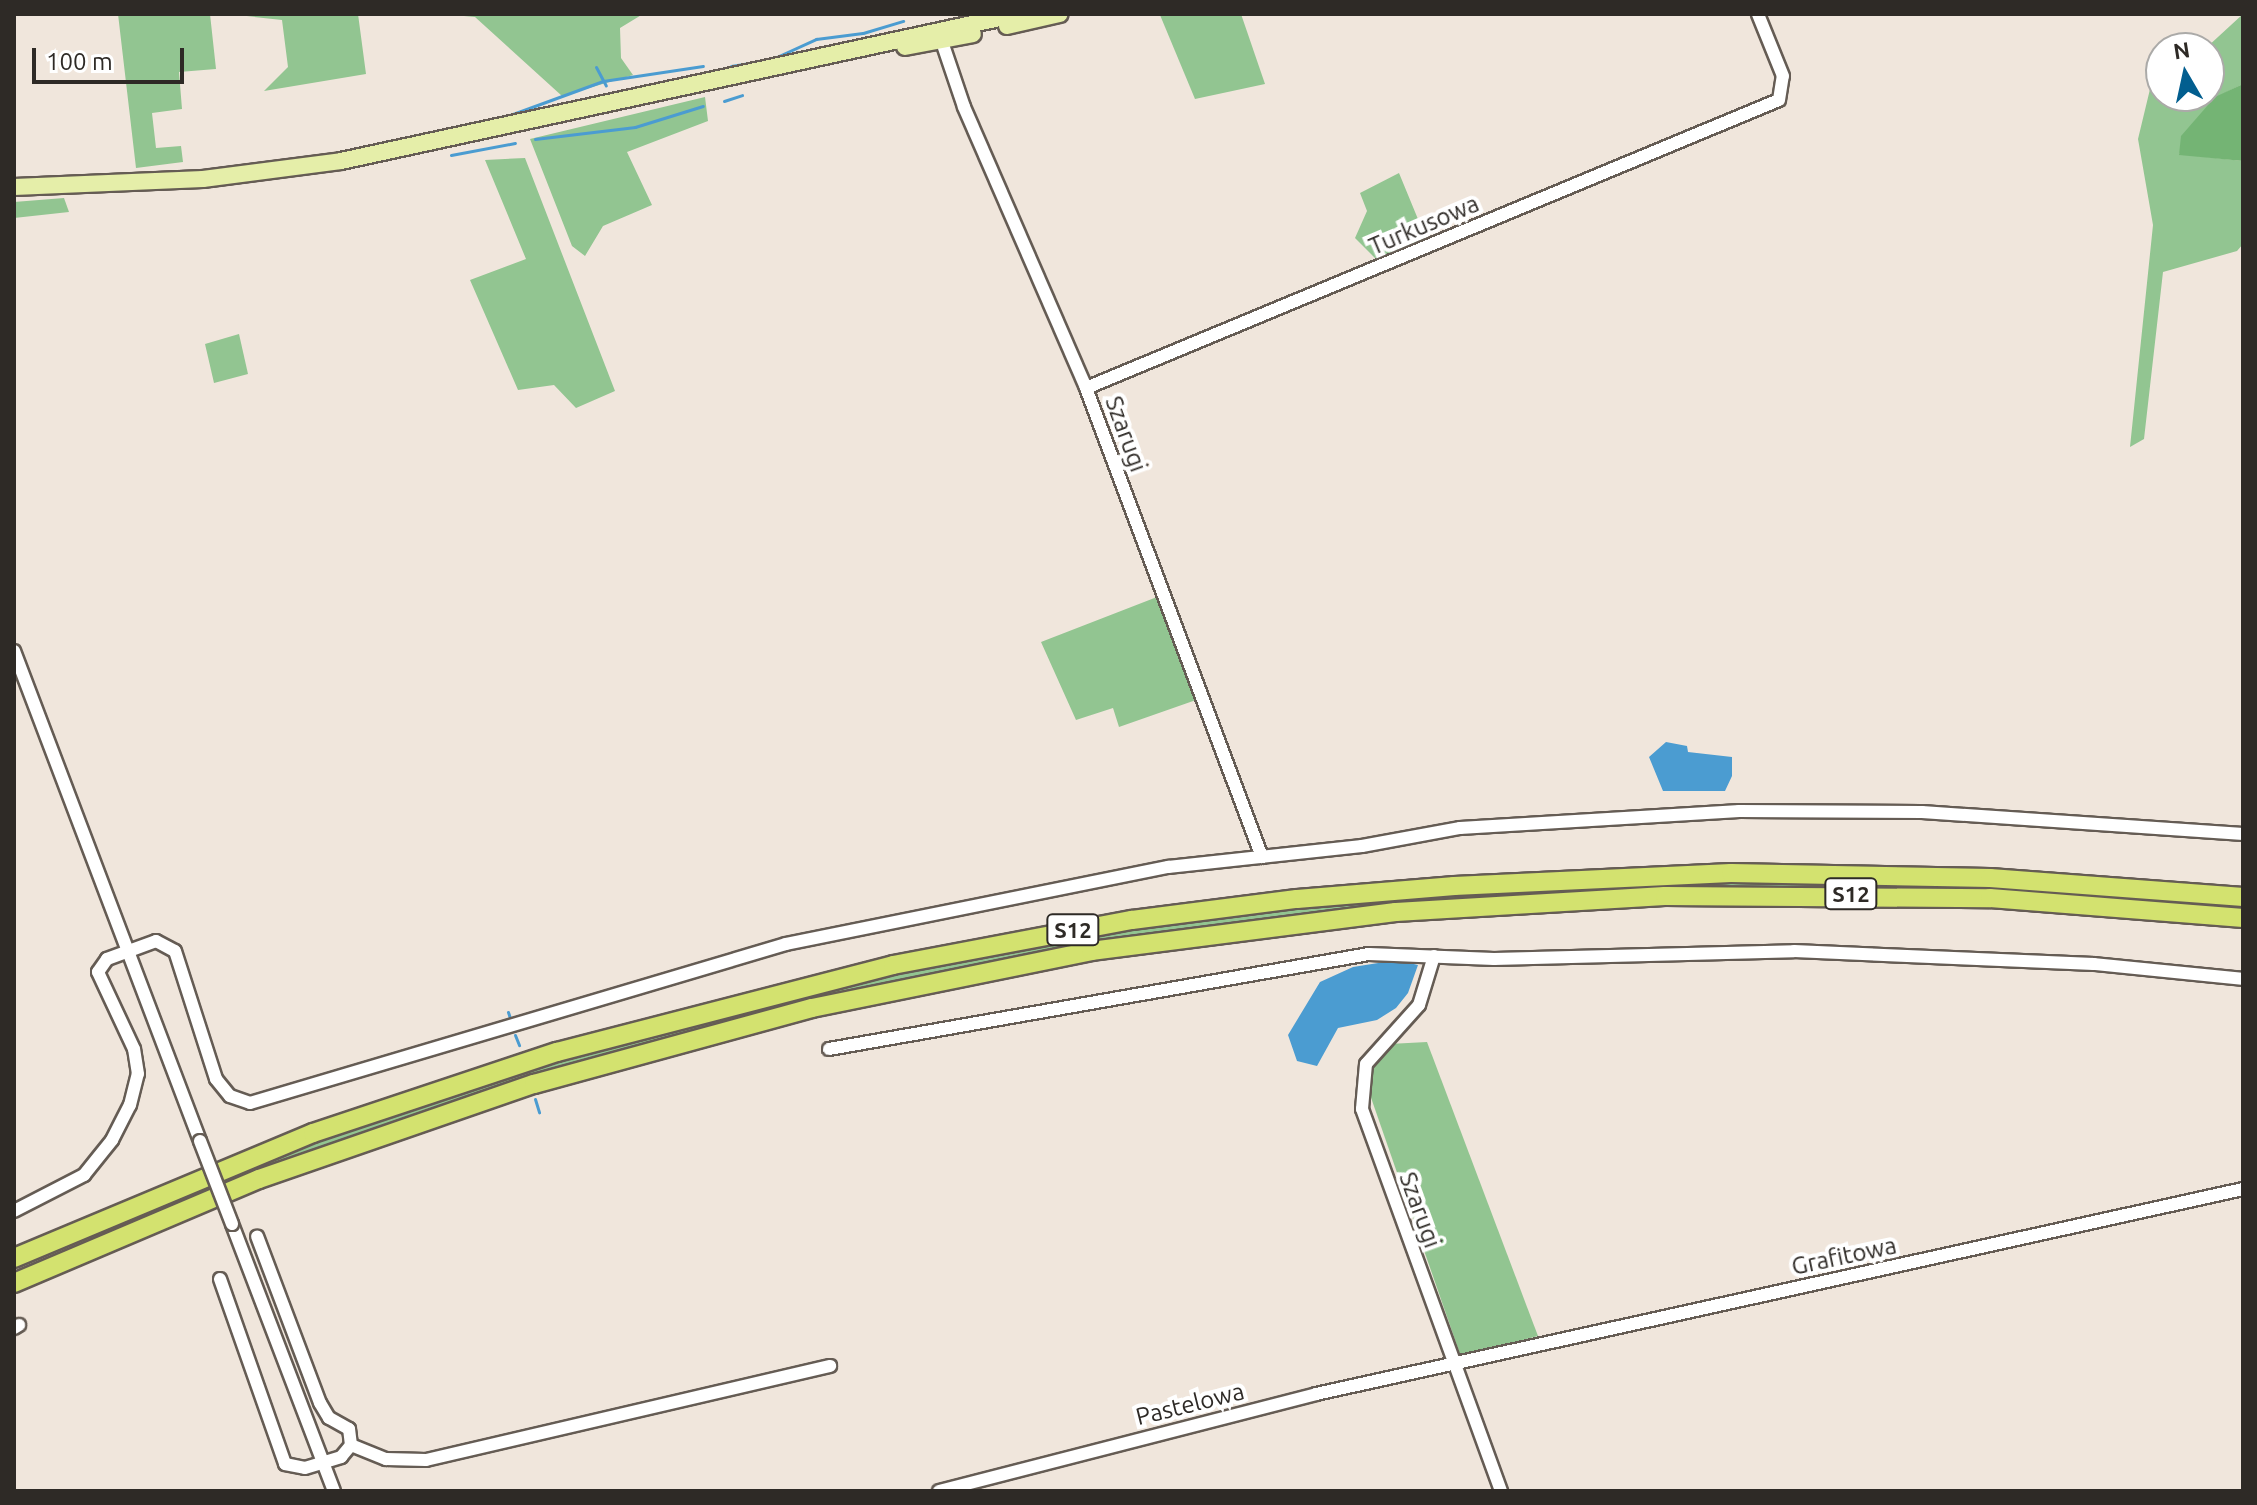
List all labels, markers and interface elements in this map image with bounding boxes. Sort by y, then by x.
scale bar [36,32,188,82]
north arrow [2145,32,2225,112]
text: N [2171,36,2192,63]
text: 100 m [46,48,113,75]
street label: Turkusowa [1365,189,1483,261]
street label: Szarugi [1099,392,1153,476]
road number: S12 [1823,876,1879,912]
road number: S12 [1045,912,1101,948]
street label: Szarugi [1393,1168,1447,1252]
street label: Grafitowa [1789,1231,1899,1281]
street label: Pastelowa [1133,1377,1247,1431]

